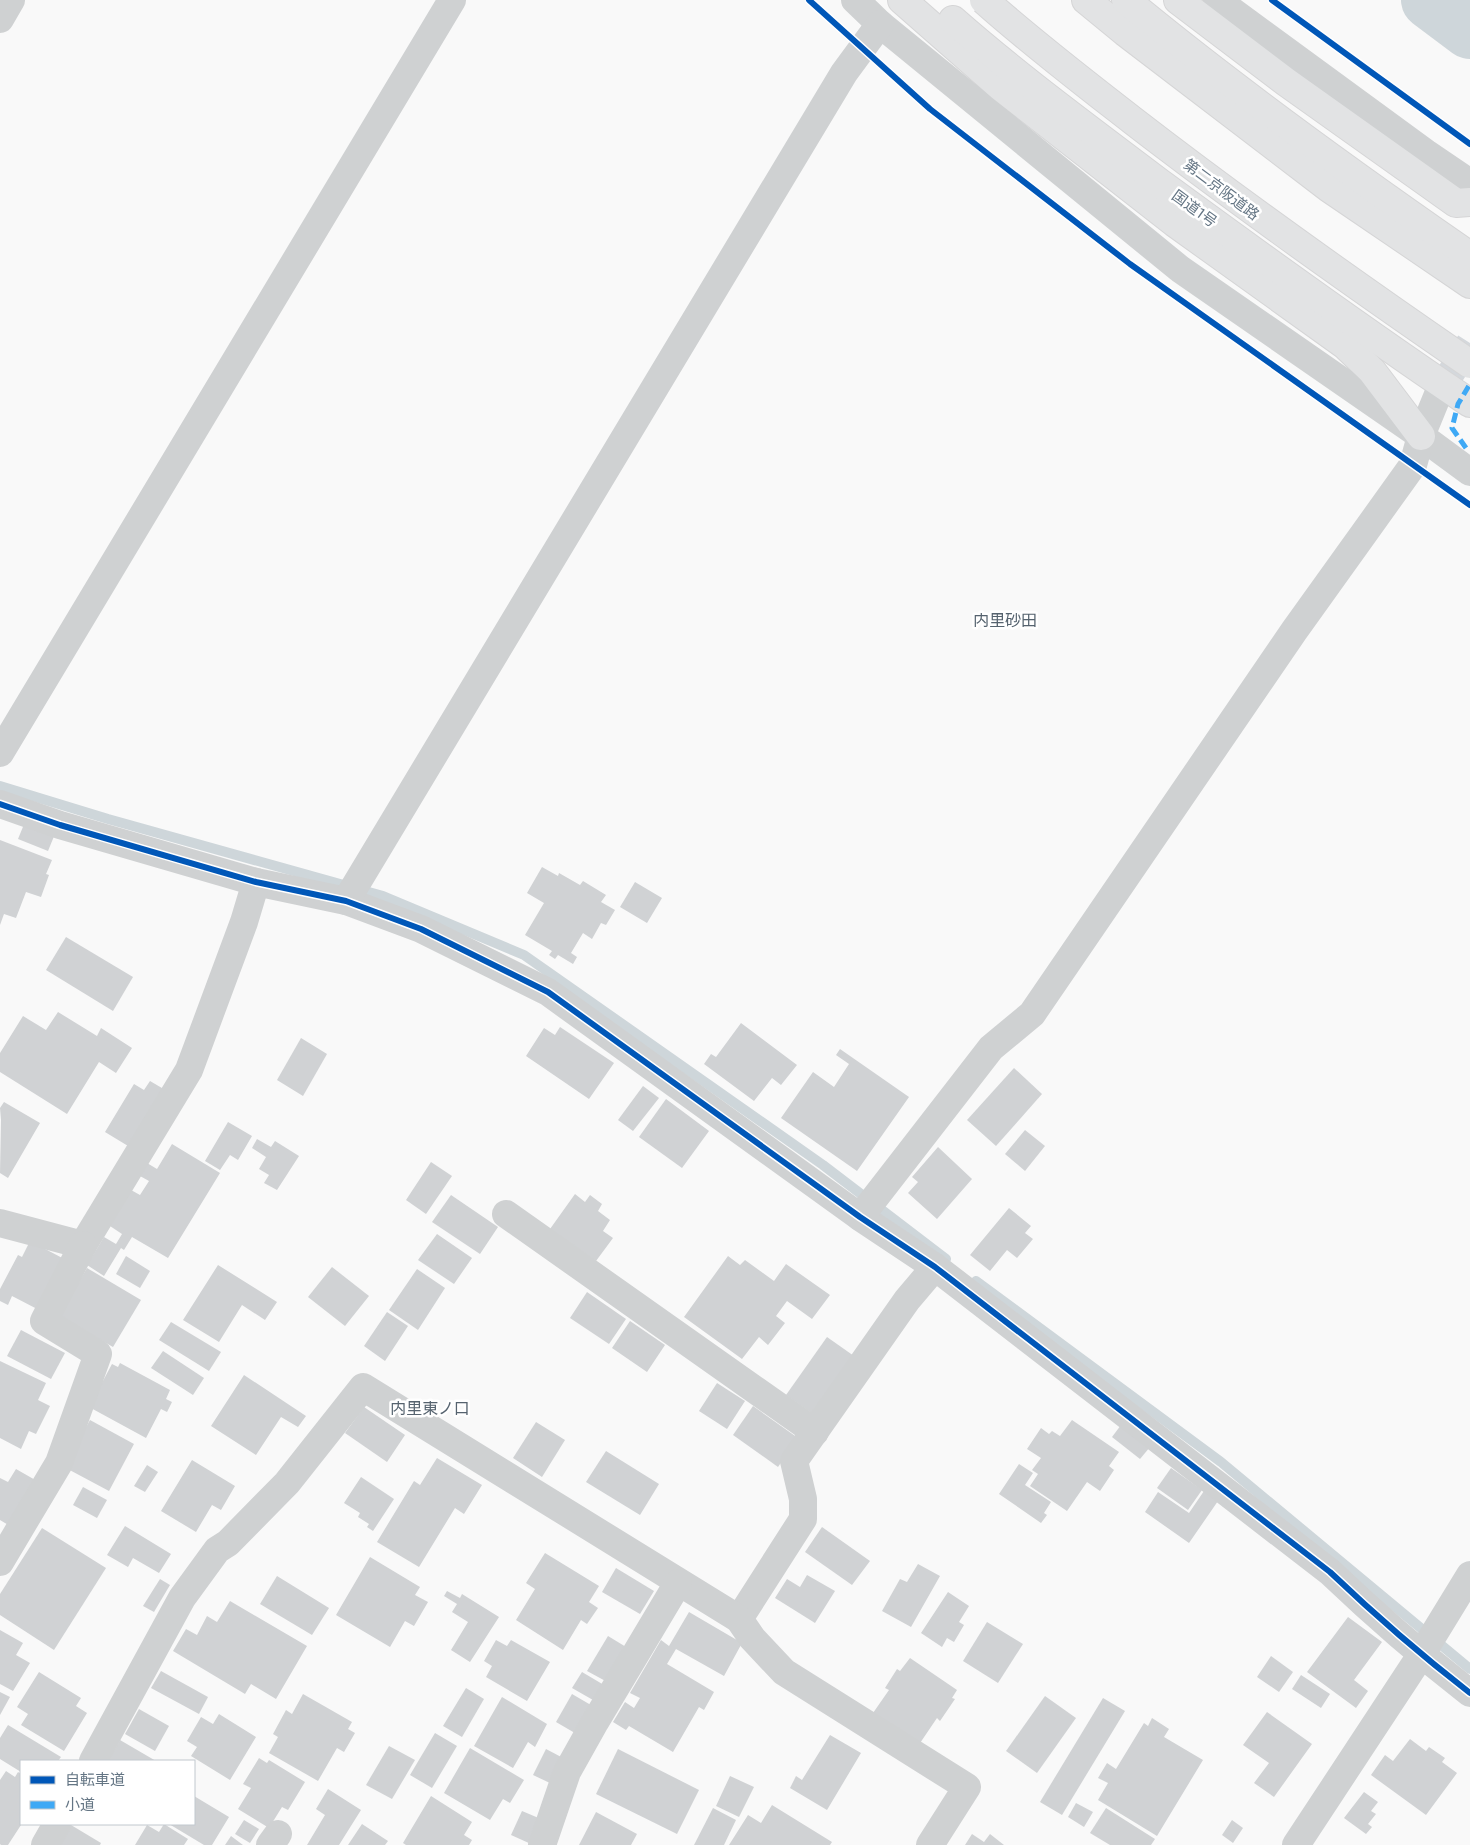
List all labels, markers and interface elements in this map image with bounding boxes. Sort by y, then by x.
street label: 第二京阪道路 [1181,155,1263,223]
street label: 国道1号 [1169,186,1221,230]
district label: 内里砂田 [973,610,1037,629]
district label: 内里東ノ口 [390,1398,470,1417]
legend [20,1760,195,1825]
text: 自転車道 [65,1770,125,1788]
text: 小道 [65,1795,95,1813]

